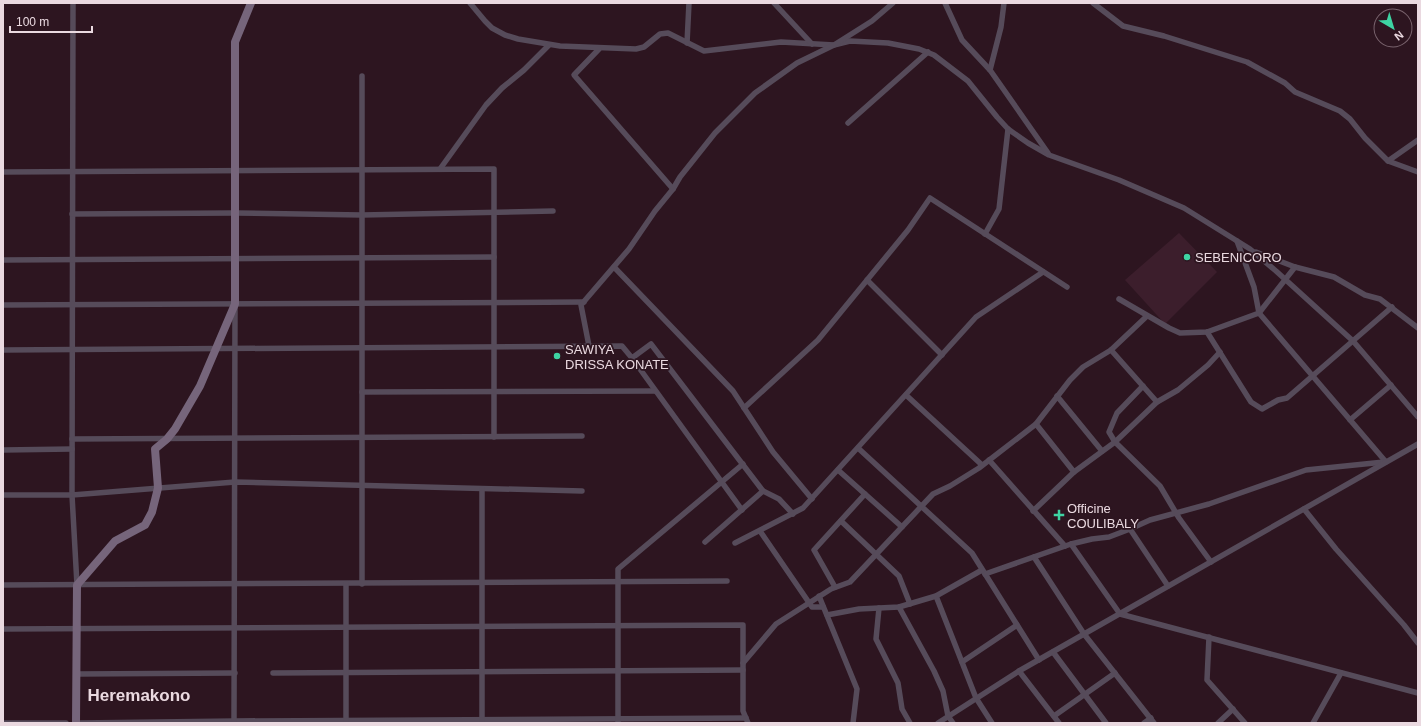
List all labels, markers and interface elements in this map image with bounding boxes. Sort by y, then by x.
scale bar [10,8,92,34]
north arrow [1373,8,1413,48]
text: 100 m [16,15,49,29]
text: N [1392,29,1406,43]
place label: SEBENICORO [1195,250,1282,265]
marker: SEBENICORO [1182,252,1192,262]
place label: SAWIYA DRISSA KONATE [565,342,669,372]
marker: SAWIYA DRISSA KONATE [552,351,562,361]
place label: Officine COULIBALY [1067,501,1139,531]
marker: Officine COULIBALY [1054,510,1064,520]
district label: Heremakono [88,686,190,705]

